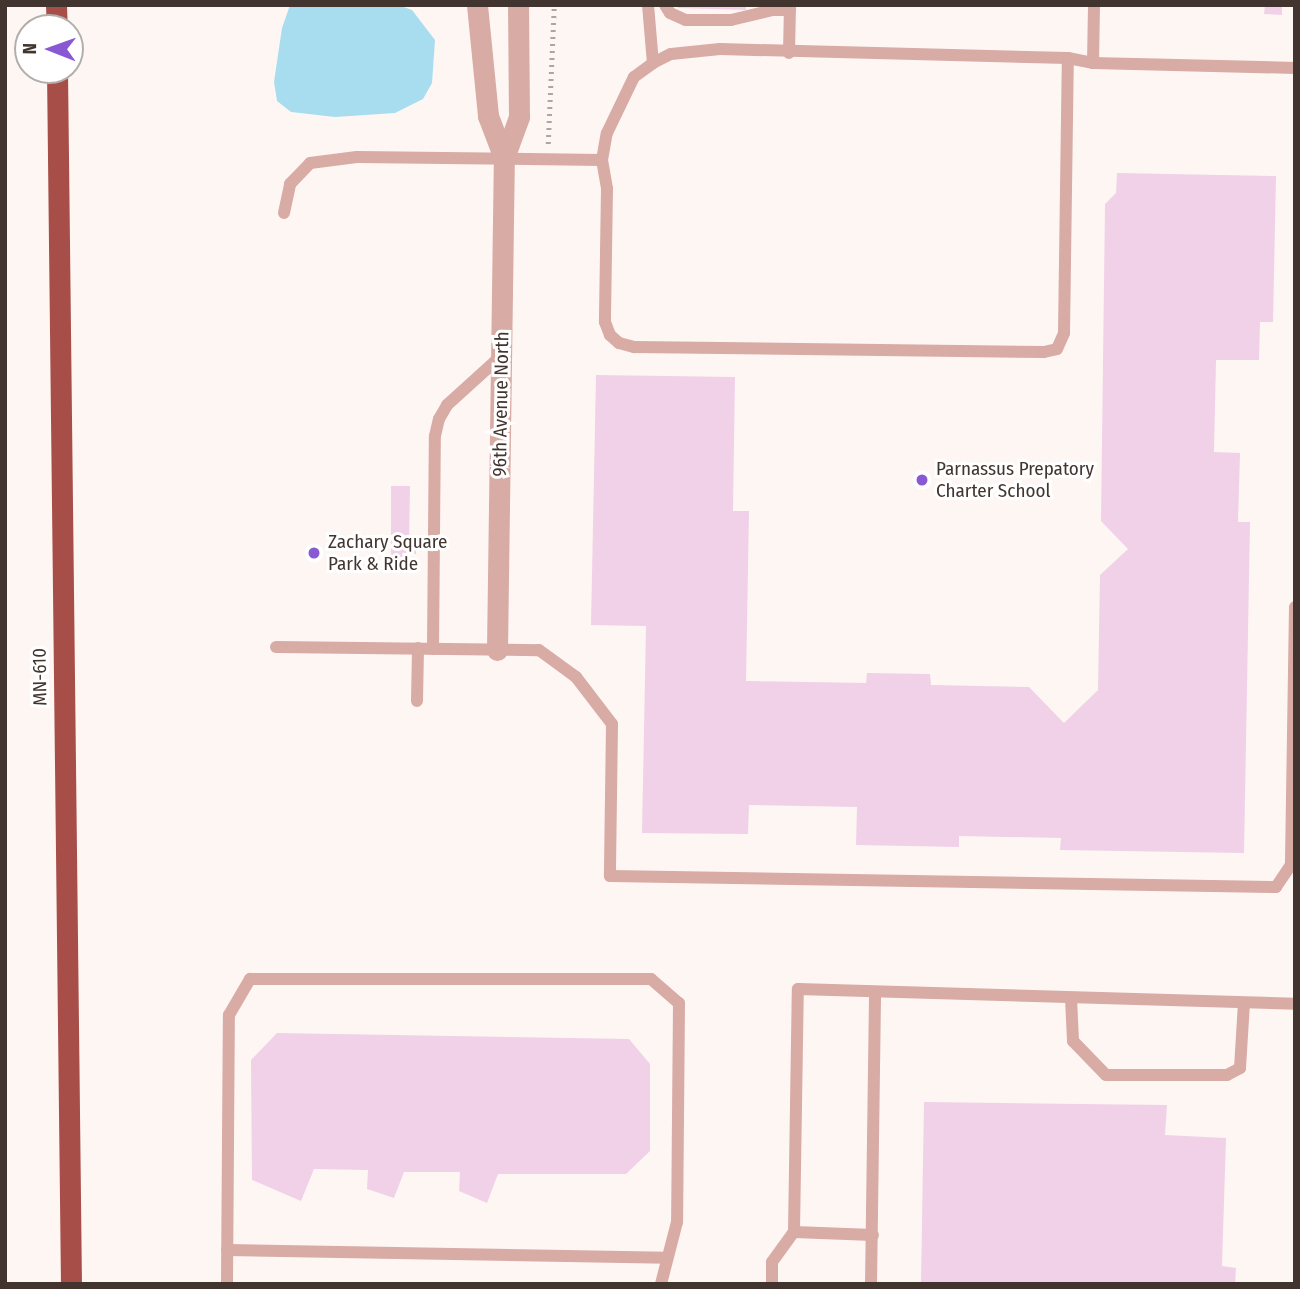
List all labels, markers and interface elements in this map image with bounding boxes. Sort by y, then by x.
north arrow [14,14,84,84]
text: N [18,43,41,55]
street label: 96th Avenue North [488,331,514,477]
place label: Parnassus Prepatory Charter School [936,458,1094,502]
marker: Parnassus Prepatory Charter School [914,472,930,488]
place label: Zachary Square Park & Ride [328,531,447,575]
marker: Zachary Square Park & Ride [306,545,322,561]
street label: MN-610 [28,648,52,706]

